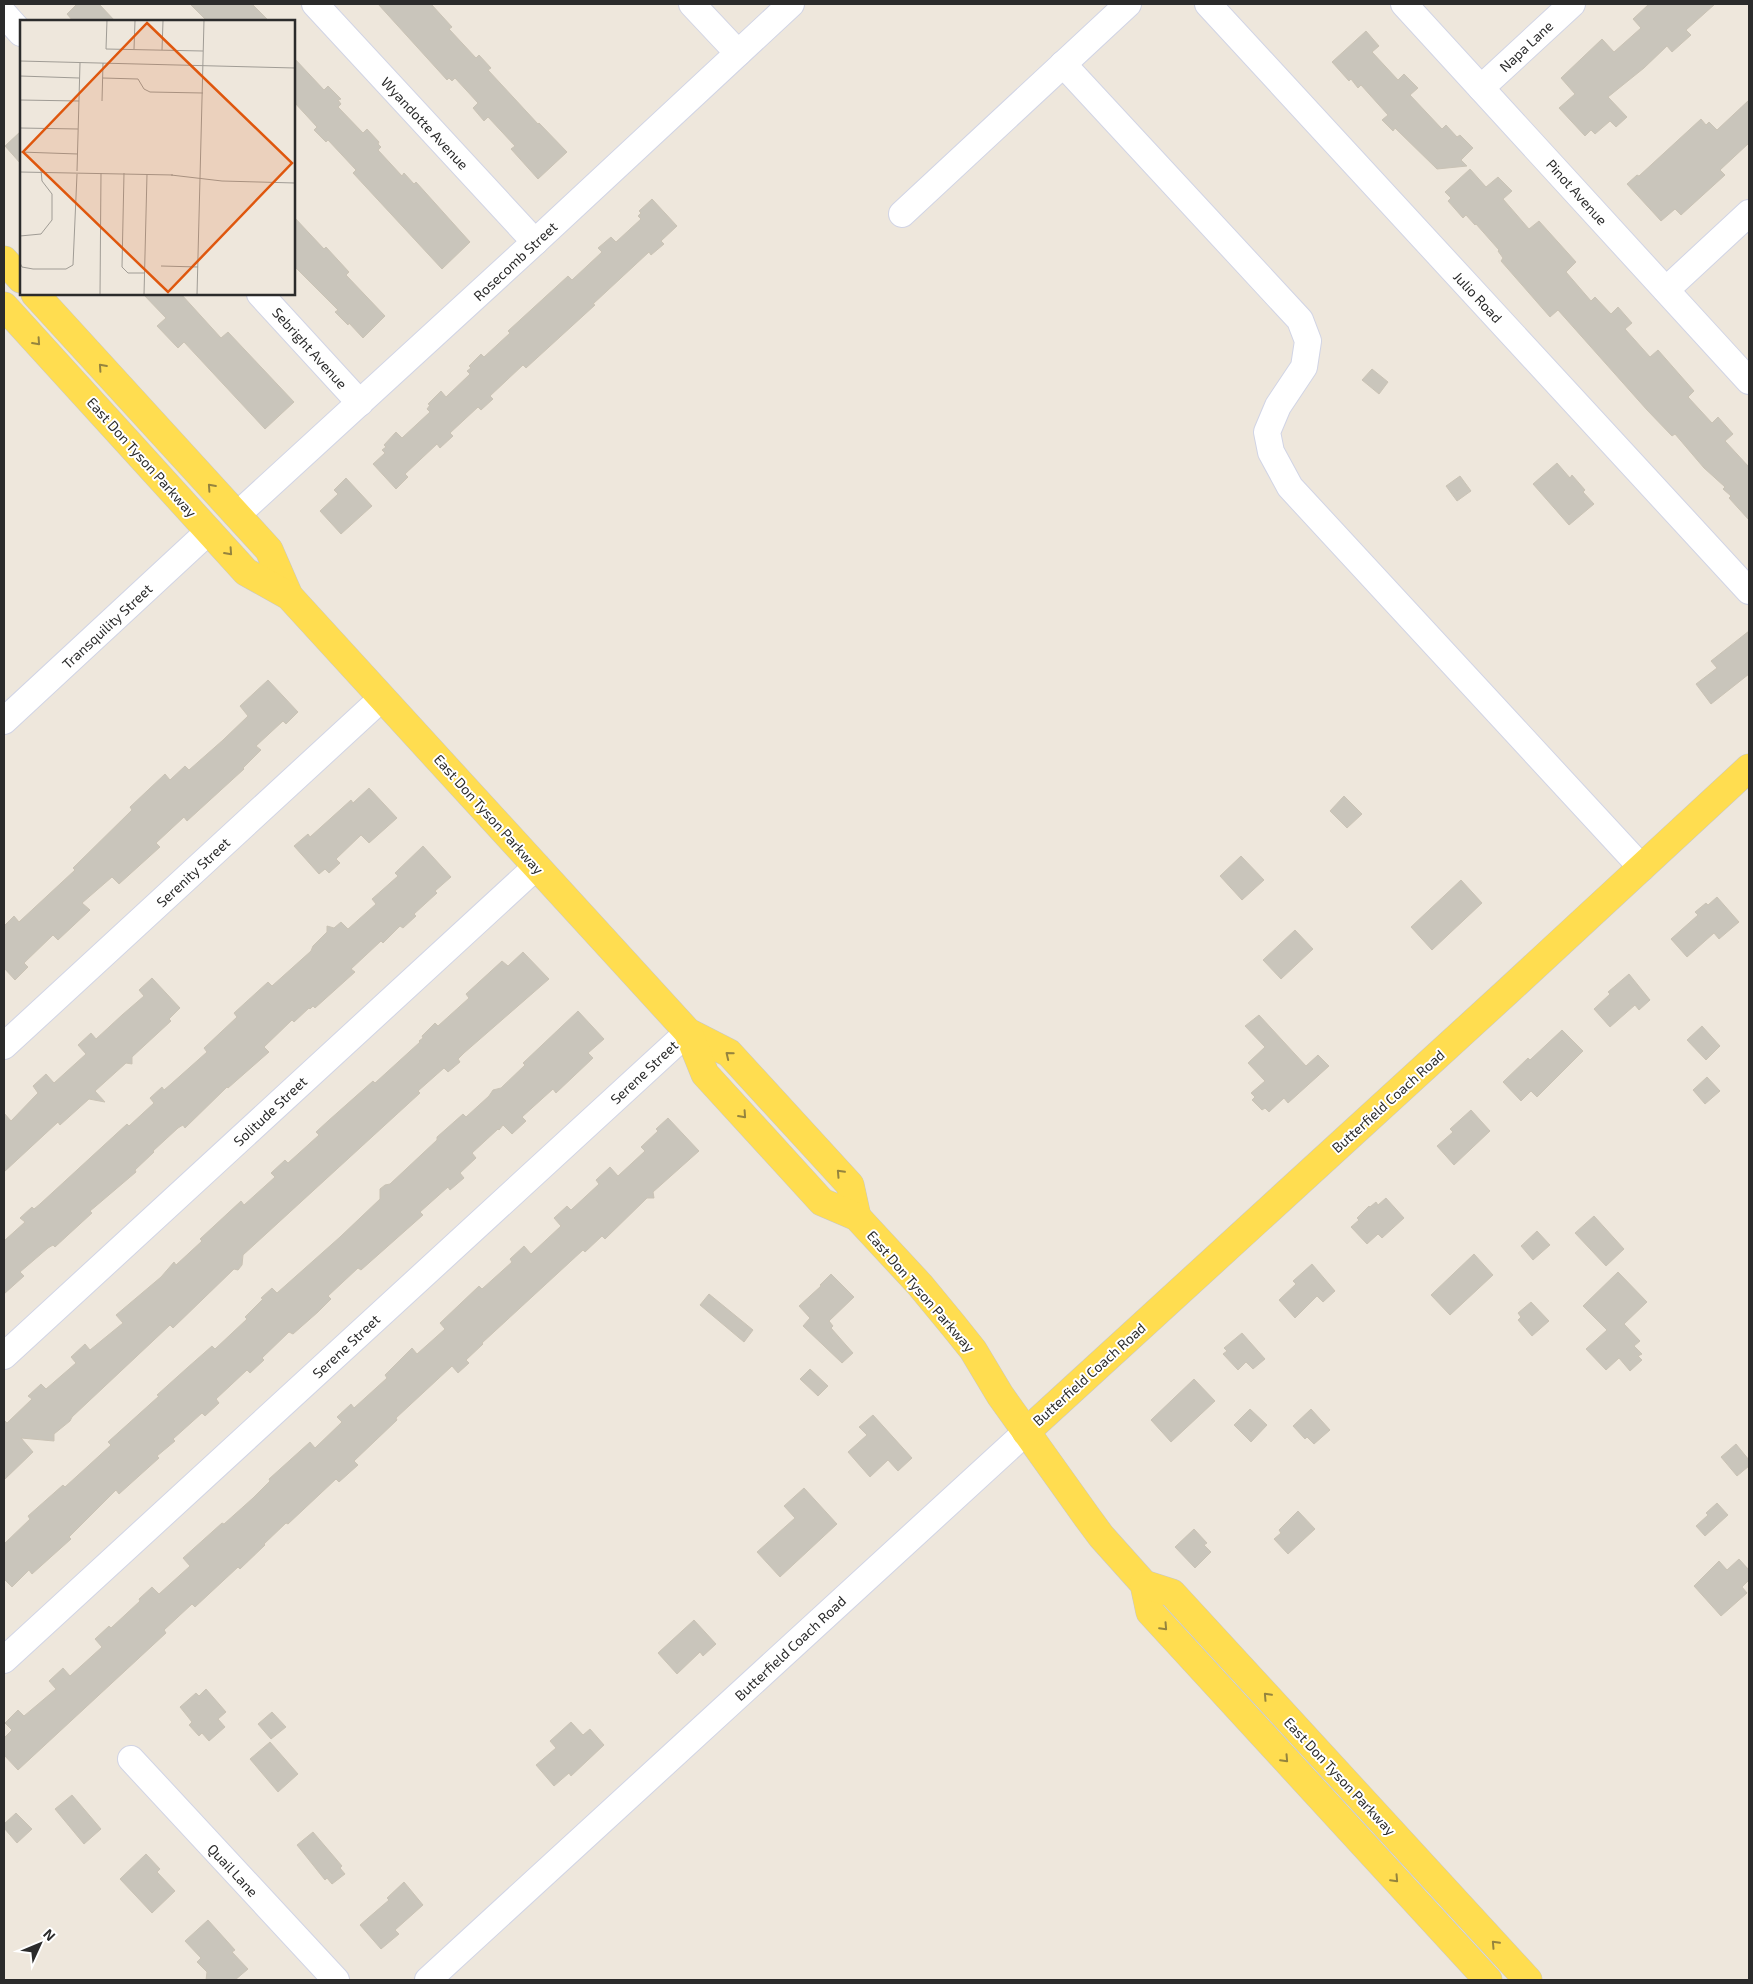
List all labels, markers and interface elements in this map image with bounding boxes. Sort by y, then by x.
street label: Napa Lane [1496,17,1556,75]
inset map [20,20,295,295]
street label: Wyandotte Avenue [378,73,472,173]
street label: Pinot Avenue [1543,156,1611,228]
street label: Rosecomb Street [470,218,560,304]
street label: Julio Road [1450,268,1506,326]
street label: Sebright Avenue [269,304,351,392]
one-way arrow [31,336,40,345]
one-way arrow [98,363,107,372]
street label: East Don Tyson Parkway [84,394,201,521]
one-way arrow [208,483,217,492]
one-way arrow [223,547,232,556]
street label: Transquility Street [58,580,156,672]
street label: East Don Tyson Parkway [431,751,548,878]
street label: Serenity Street [153,834,233,910]
street label: Serene Street [607,1036,681,1108]
street label: Butterfield Coach Road [1328,1046,1448,1156]
one-way arrow [725,1052,734,1061]
street label: Solitude Street [230,1073,310,1149]
one-way arrow [737,1110,746,1119]
one-way arrow [837,1170,846,1179]
street label: East Don Tyson Parkway [864,1227,979,1356]
street label: Serene Street [309,1310,383,1382]
street label: Butterfield Coach Road [1029,1319,1149,1429]
street label: Butterfield Coach Road [731,1592,849,1704]
one-way arrow [1158,1621,1167,1630]
one-way arrow [1264,1693,1273,1702]
street label: East Don Tyson Parkway [1281,1713,1400,1839]
one-way arrow [1279,1754,1288,1763]
street label: Quail Lane [204,1840,262,1900]
one-way arrow [1389,1873,1398,1882]
north arrow [15,1919,65,1969]
text: N [40,1925,59,1944]
one-way arrow [1492,1941,1501,1950]

